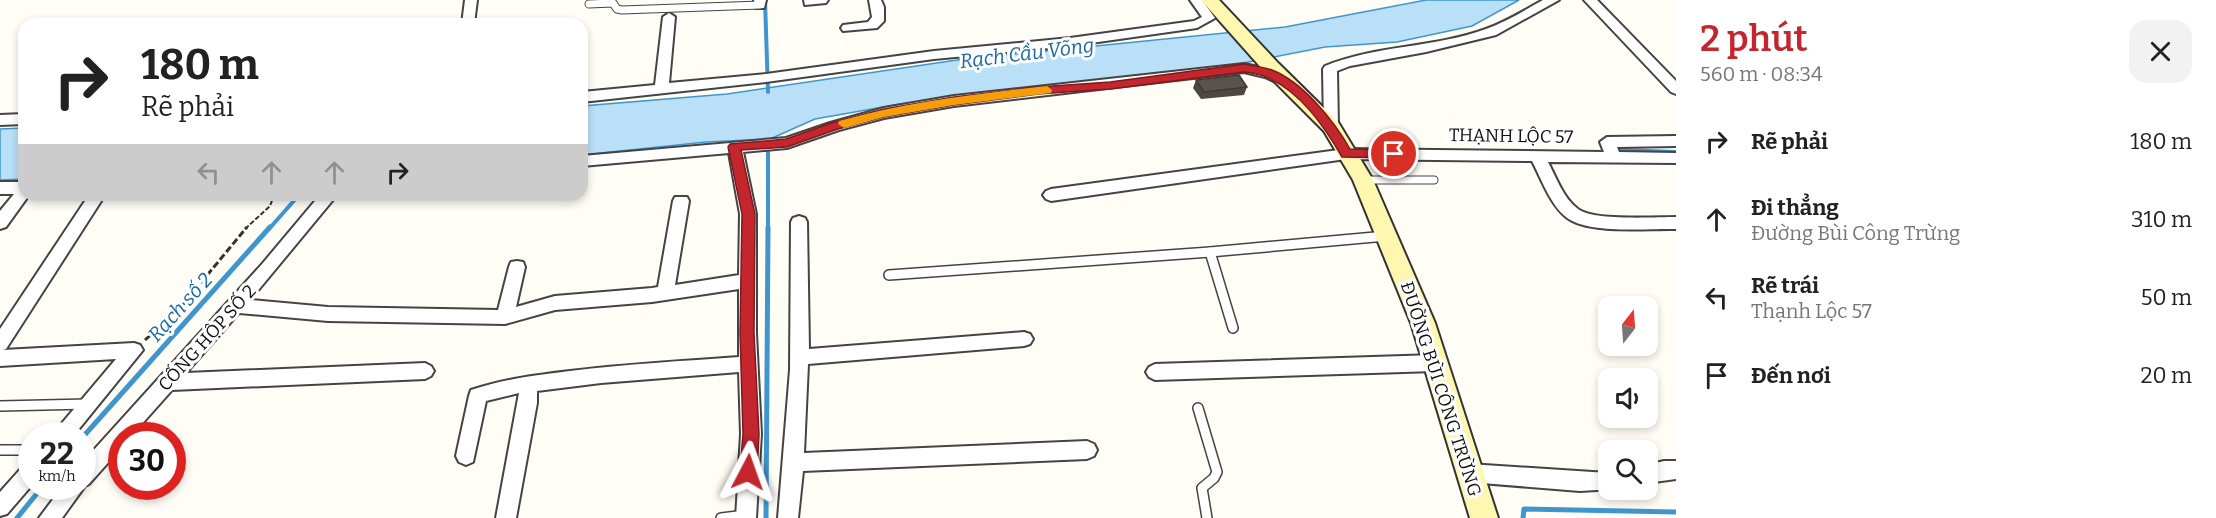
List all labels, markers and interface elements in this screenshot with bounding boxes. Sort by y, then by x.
text: 2 phút [1700,17,1808,61]
button: close [2129,20,2192,83]
water label: Rạch Cầu Võng [958,33,1096,73]
text: 180 m [141,40,259,90]
icon: right [42,42,120,120]
text: 560 m · 08:34 [1700,62,1823,86]
text: Rẽ phải [141,91,234,123]
street label: THẠNH LỘC 57 [1449,124,1573,148]
icon: right [1700,125,1733,158]
pin [1368,128,1419,179]
text: Rẽ phải [1751,128,1828,155]
text: 180 m [2130,128,2192,155]
icon: arrive [1377,137,1410,170]
icon: left [192,156,225,189]
icon: ahead [255,156,288,189]
icon: ahead [318,156,351,189]
icon: right [381,156,414,189]
text: Đi thẳng [1751,194,1839,221]
icon: ahead [1700,203,1733,236]
text: 310 m [2131,206,2192,233]
text: Đường Bùi Công Trừng [1751,221,1960,245]
water label: Rạch số 2 [143,268,217,346]
text: Rẽ trái [1751,272,1819,299]
street label: CỐNG HỘP SỐ 2 [152,279,260,396]
street label: ĐƯỜNG BÙI CÔNG TRỪNG [1396,279,1487,499]
icon: left [1700,281,1733,314]
text: 50 m [2141,284,2192,311]
north arrow [1598,296,1658,356]
map controls [1598,296,1658,500]
text: Thạnh Lộc 57 [1751,299,1872,323]
icon: arrive [1700,359,1733,392]
text: Đến nơi [1751,362,1831,389]
text: 20 m [2141,362,2192,389]
button: sound [1598,368,1658,428]
speed limit sign: 30 [108,422,186,500]
text: 22 [40,436,74,472]
position arrow [716,440,780,504]
button: search [1598,440,1658,500]
text: km/h [38,467,76,485]

